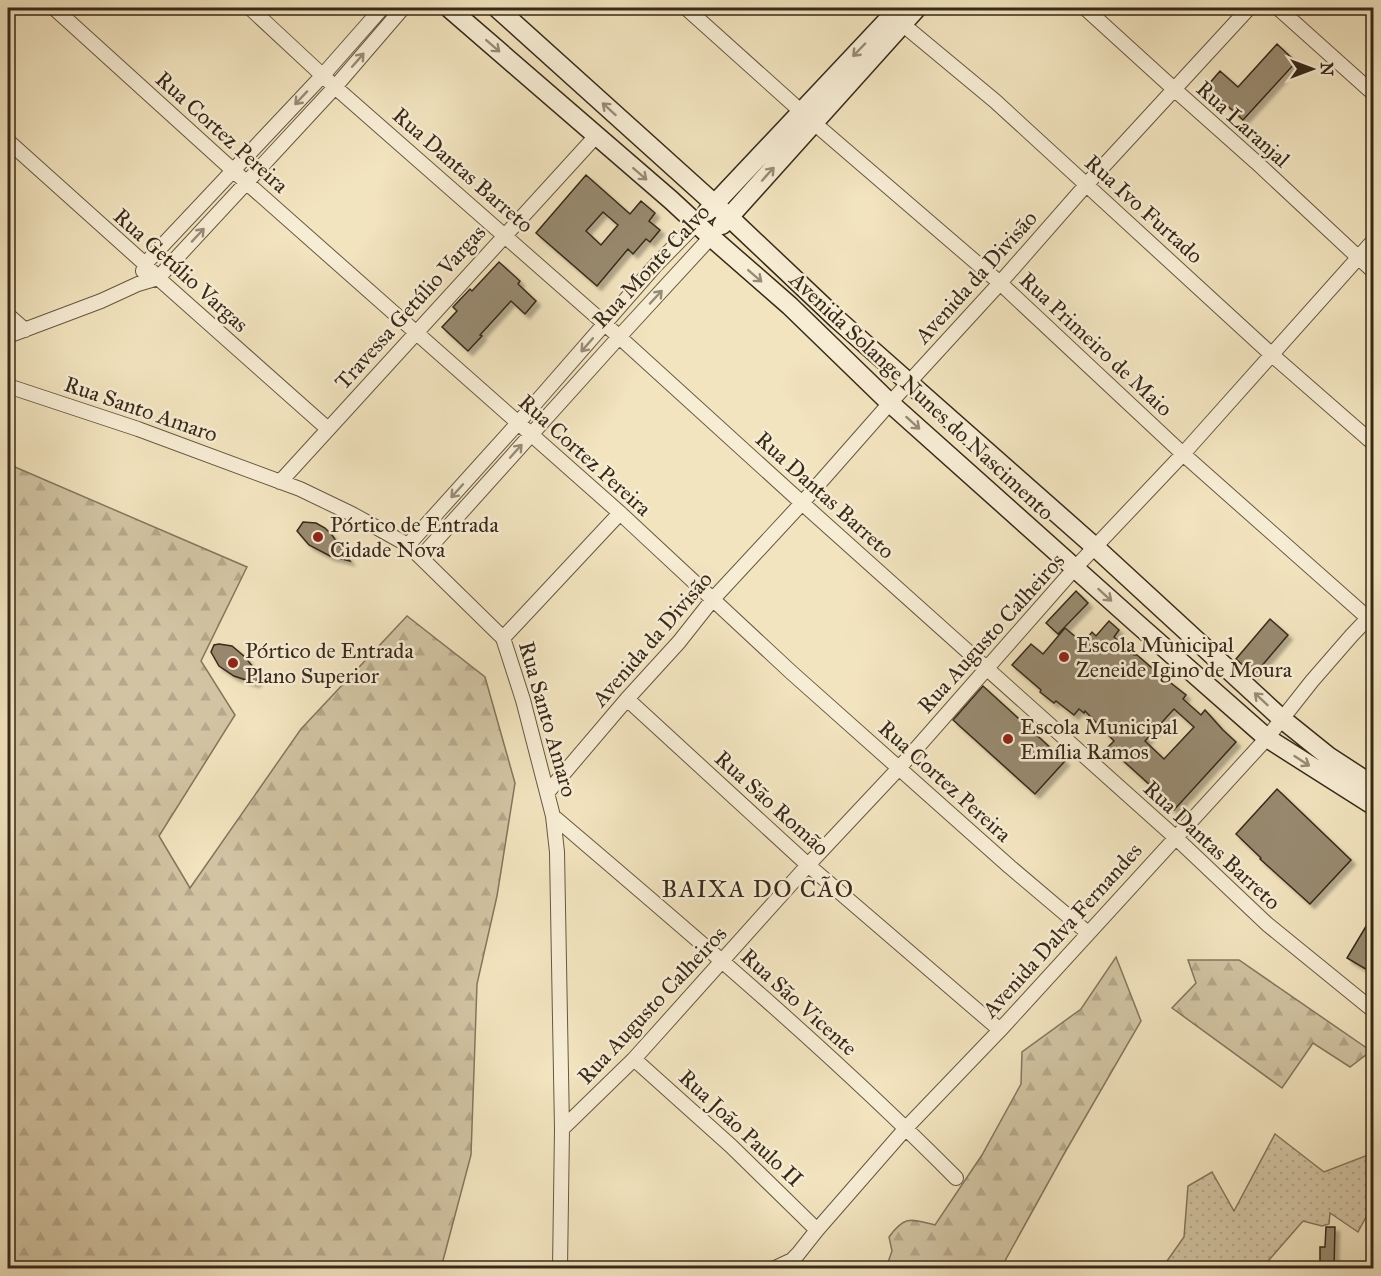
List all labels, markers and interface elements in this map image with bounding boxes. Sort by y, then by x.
one-way arrow [485,39,500,53]
north arrow [1282,39,1342,99]
one-way arrow [852,43,866,58]
one-way arrow [351,53,365,68]
text: N [1317,62,1336,76]
street label: Rua Cortez Pereira [150,65,294,199]
street label: Rua Laranjal [1191,75,1295,173]
one-way arrow [294,90,308,105]
street label: Rua Dantas Barreto [387,102,539,238]
one-way arrow [602,102,617,116]
street label: Rua Ivo Furtado [1079,149,1209,269]
one-way arrow [633,167,648,181]
one-way arrow [761,167,775,182]
street label: Rua Monte Calvo [587,198,715,334]
street label: Rua Getúlio Vargas [108,202,254,338]
street label: Avenida da Divisão [908,205,1043,350]
street label: Travessa Getúlio Vargas [329,219,491,395]
one-way arrow [191,228,205,243]
street label: Avenida Solange Nunes do Nascimento [784,266,1060,526]
street label: Rua Primeiro de Maio [1014,266,1178,422]
one-way arrow [747,269,763,282]
one-way arrow [648,290,663,305]
one-way arrow [580,337,594,352]
street label: Rua Santo Amaro [61,370,221,448]
street label: Rua Cortez Pereira [513,388,657,522]
one-way arrow [905,416,920,430]
street label: Rua Dantas Barreto [750,426,900,564]
one-way arrow [509,444,523,459]
one-way arrow [450,483,464,498]
place label: Pórtico de Entrada Cidade Nova [330,511,499,563]
marker: Pórtico de Entrada Cidade Nova [311,530,325,544]
street label: Rua Augusto Calheiros [912,547,1070,719]
street label: Avenida da Divisão [585,566,718,713]
one-way arrow [1097,588,1112,602]
place label: Escola Municipal Zeneide Igino de Moura [1076,631,1293,683]
place label: Pórtico de Entrada Plano Superior [245,637,414,689]
street label: Rua Santo Amaro [513,638,583,800]
marker: Escola Municipal Zeneide Igino de Moura [1057,650,1071,664]
marker: Pórtico de Entrada Plano Superior [226,656,240,670]
one-way arrow [1253,692,1268,707]
place label: Escola Municipal Emília Ramos [1020,713,1178,765]
street label: Rua Cortez Pereira [873,714,1017,848]
marker: Escola Municipal Emília Ramos [1001,732,1015,746]
street label: Rua São Romão [709,745,835,861]
one-way arrow [1293,755,1310,767]
street label: Rua Dantas Barreto [1138,775,1286,915]
street label: Avenida Dalva Fernandes [976,837,1148,1024]
district label: BAIXA DO CÃO [662,874,854,904]
street label: Rua Augusto Calheiros [572,920,732,1090]
street label: Rua São Vicente [735,943,863,1061]
street label: Rua João Paulo II [673,1064,809,1192]

